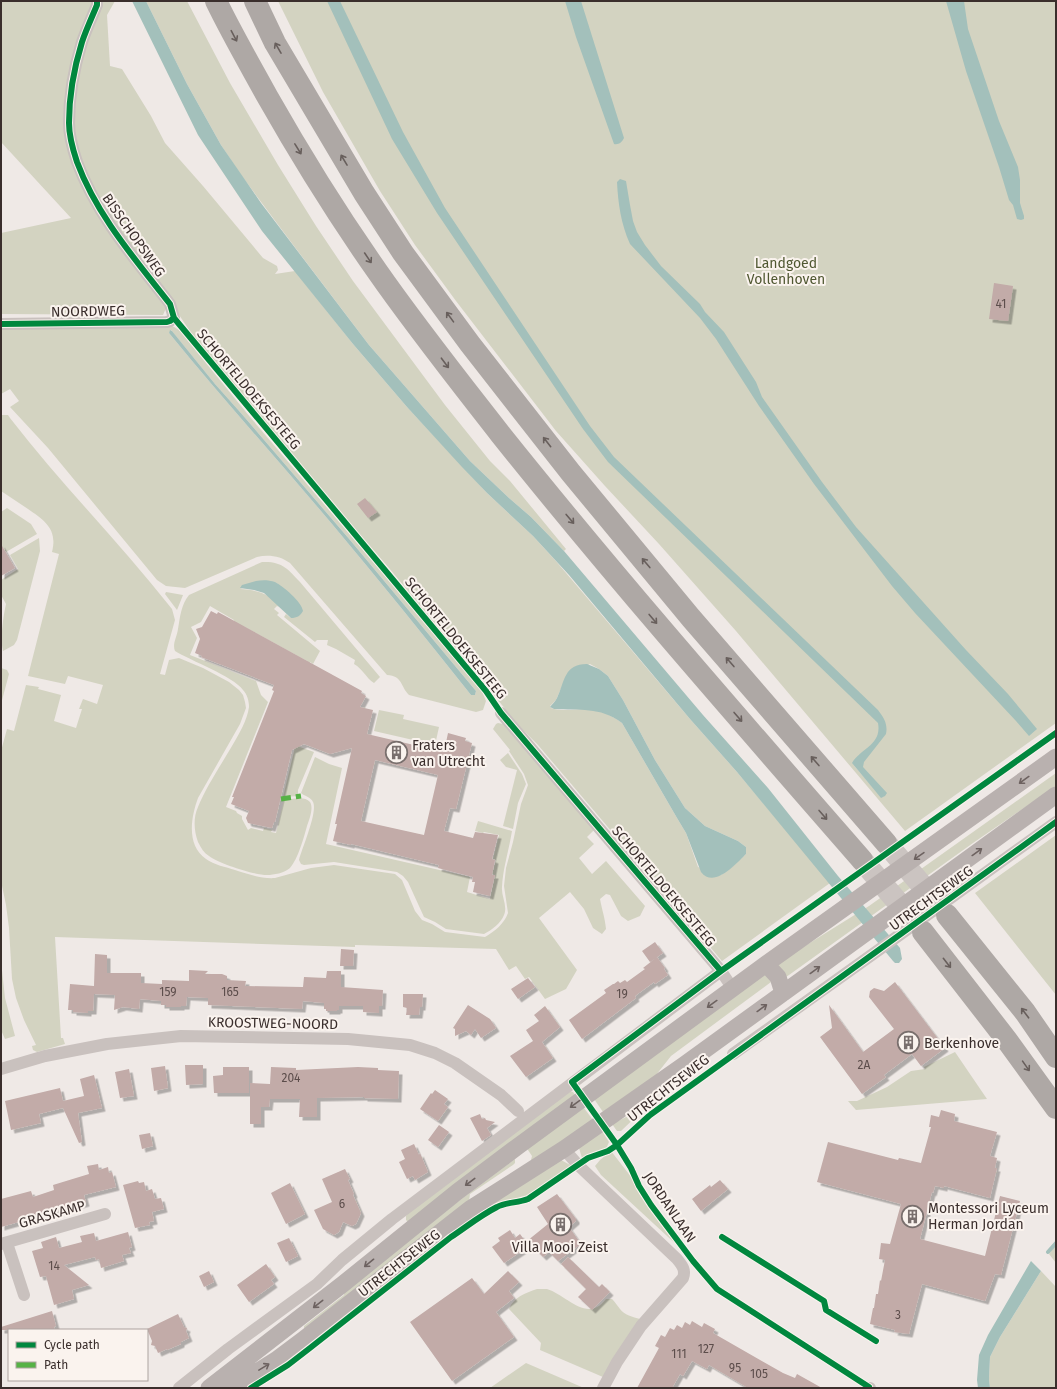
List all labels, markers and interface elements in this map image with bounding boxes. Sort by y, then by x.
one-way arrow [231,29,238,41]
one-way arrow [274,42,282,54]
one-way arrow [294,143,302,155]
one-way arrow [340,154,348,166]
street label: BISSCHOPSWEG [99,190,169,280]
one-way arrow [364,252,372,263]
park label: Landgoed Vollenhoven [747,255,825,288]
house number: 41 [996,297,1006,311]
street label: NOORDWEG [51,302,125,321]
one-way arrow [446,312,455,323]
street label: SCHORTELDOEKSESTEEG [193,326,304,453]
one-way arrow [440,358,449,369]
one-way arrow [543,437,551,448]
one-way arrow [565,514,574,524]
one-way arrow [641,558,650,569]
street label: SCHORTELDOEKSESTEEG [401,574,510,703]
one-way arrow [649,613,658,624]
one-way arrow [725,657,734,668]
one-way arrow [733,712,743,722]
place label: Fraters van Utrecht [412,737,486,770]
building icon: Fraters van Utrecht [384,740,410,766]
one-way arrow [810,755,819,766]
one-way arrow [1019,776,1030,784]
one-way arrow [819,810,828,821]
street label: SCHORTELDOEKSESTEEG [608,823,719,950]
one-way arrow [971,848,982,856]
one-way arrow [914,852,925,860]
street label: UTRECHTSEWEG [886,862,977,935]
one-way arrow [942,958,951,969]
one-way arrow [809,966,820,974]
house number: 159 [159,985,177,999]
house number: 165 [221,985,239,999]
house number: 19 [616,987,628,1001]
one-way arrow [707,1000,718,1008]
one-way arrow [757,1004,768,1012]
one-way arrow [1021,1008,1029,1019]
street label: KROOSTWEG-NOORD [208,1014,338,1033]
building icon: Berkenhove [895,1030,921,1056]
place label: Berkenhove [924,1035,999,1052]
street label: UTRECHTSEWEG [624,1051,713,1126]
house number: 2A [858,1058,871,1072]
one-way arrow [1022,1060,1030,1071]
house number: 204 [281,1071,301,1085]
one-way arrow [569,1100,580,1108]
street label: JORDANLAAN [640,1169,699,1246]
one-way arrow [465,1177,476,1186]
street label: GRASKAMP [17,1197,87,1232]
house number: 6 [339,1197,345,1211]
place label: Montessori Lyceum Herman Jordan [928,1200,1049,1233]
building icon: Montessori Lyceum Herman Jordan [899,1203,925,1229]
building icon: Villa Mooi Zeist [547,1212,573,1238]
street label: UTRECHTSEWEG [355,1226,444,1301]
place label: Villa Mooi Zeist [512,1239,609,1256]
one-way arrow [364,1258,374,1267]
house number: 14 [48,1259,60,1273]
one-way arrow [312,1300,323,1308]
house number: 3 [895,1308,901,1322]
legend [8,1329,148,1381]
text: Cycle path [44,1338,100,1352]
house number: 127 [698,1342,714,1356]
house number: 111 [671,1347,687,1361]
text: Path [44,1358,68,1372]
house number: 95 [729,1361,741,1375]
one-way arrow [258,1363,270,1371]
house number: 105 [750,1367,768,1381]

